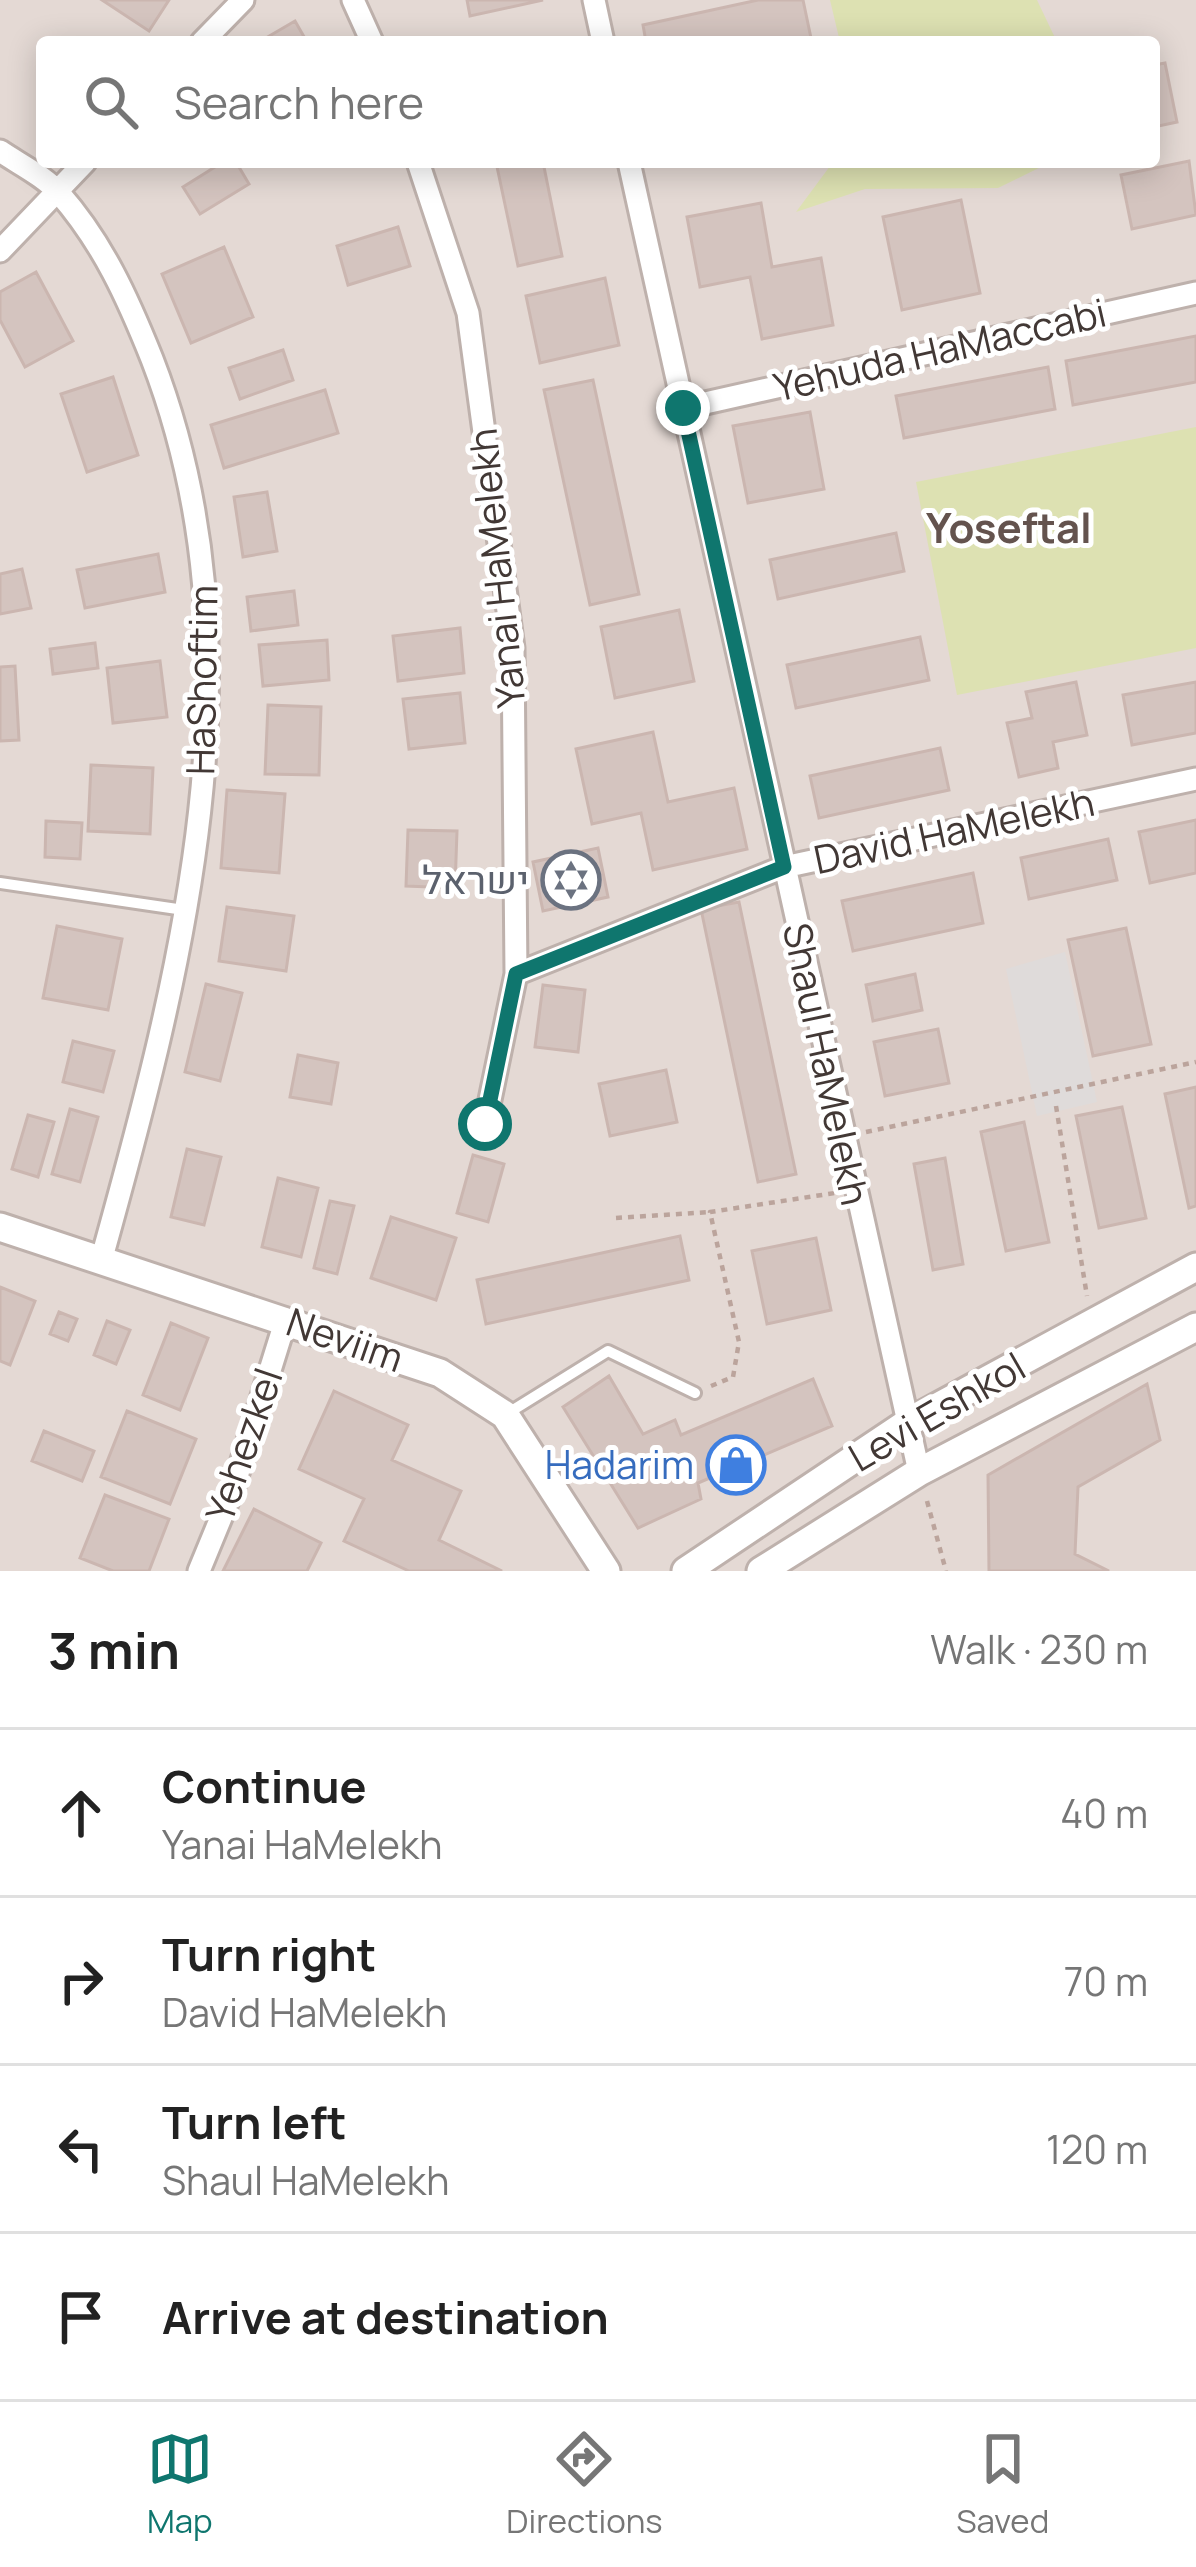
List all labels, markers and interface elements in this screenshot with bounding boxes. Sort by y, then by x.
search box [36,36,1160,168]
icon: search [78,69,144,135]
text: Search here [174,71,424,133]
street label: Yehuda HaMaccabi [768,285,1111,414]
route end [656,381,710,435]
street label: Yanai HaMelekh [455,426,538,710]
district label: Yoseftal [926,498,1092,556]
street label: HaShoftim [172,584,230,776]
street label: David HaMelekh [809,774,1099,886]
synagogue icon: ישראל [540,849,602,911]
place label: ישראל [422,852,529,906]
street label: Shaul HaMelekh [771,918,883,1210]
route start [458,1097,512,1151]
street label: Neviim [280,1294,411,1384]
street label: Levi Eshkol [838,1339,1035,1483]
street label: Yehezkel [192,1361,294,1529]
shop icon: Hadarim [705,1434,767,1496]
place label: Hadarim [545,1437,694,1491]
text: 3 min [48,1615,180,1684]
text: Walk · 230 m [930,1622,1148,1676]
text: Continue [162,1755,367,1817]
icon: ahead [48,1780,114,1846]
text: 40 m [1060,1786,1148,1840]
text: Yanai HaMelekh [162,1817,442,1871]
text: Turn right [162,1923,376,1985]
icon: right [48,1948,114,2014]
text: 70 m [1064,1954,1148,2008]
text: David HaMelekh [162,1985,447,2039]
text: Turn left [162,2091,347,2153]
icon: left [48,2116,114,2182]
text: 120 m [1046,2122,1148,2176]
text: Shaul HaMelekh [162,2153,449,2207]
icon: arrive [48,2284,114,2350]
text: Arrive at destination [162,2286,609,2348]
tab: Map [147,2426,213,2543]
tab: Directions [506,2426,663,2543]
tab: Saved [956,2426,1049,2543]

